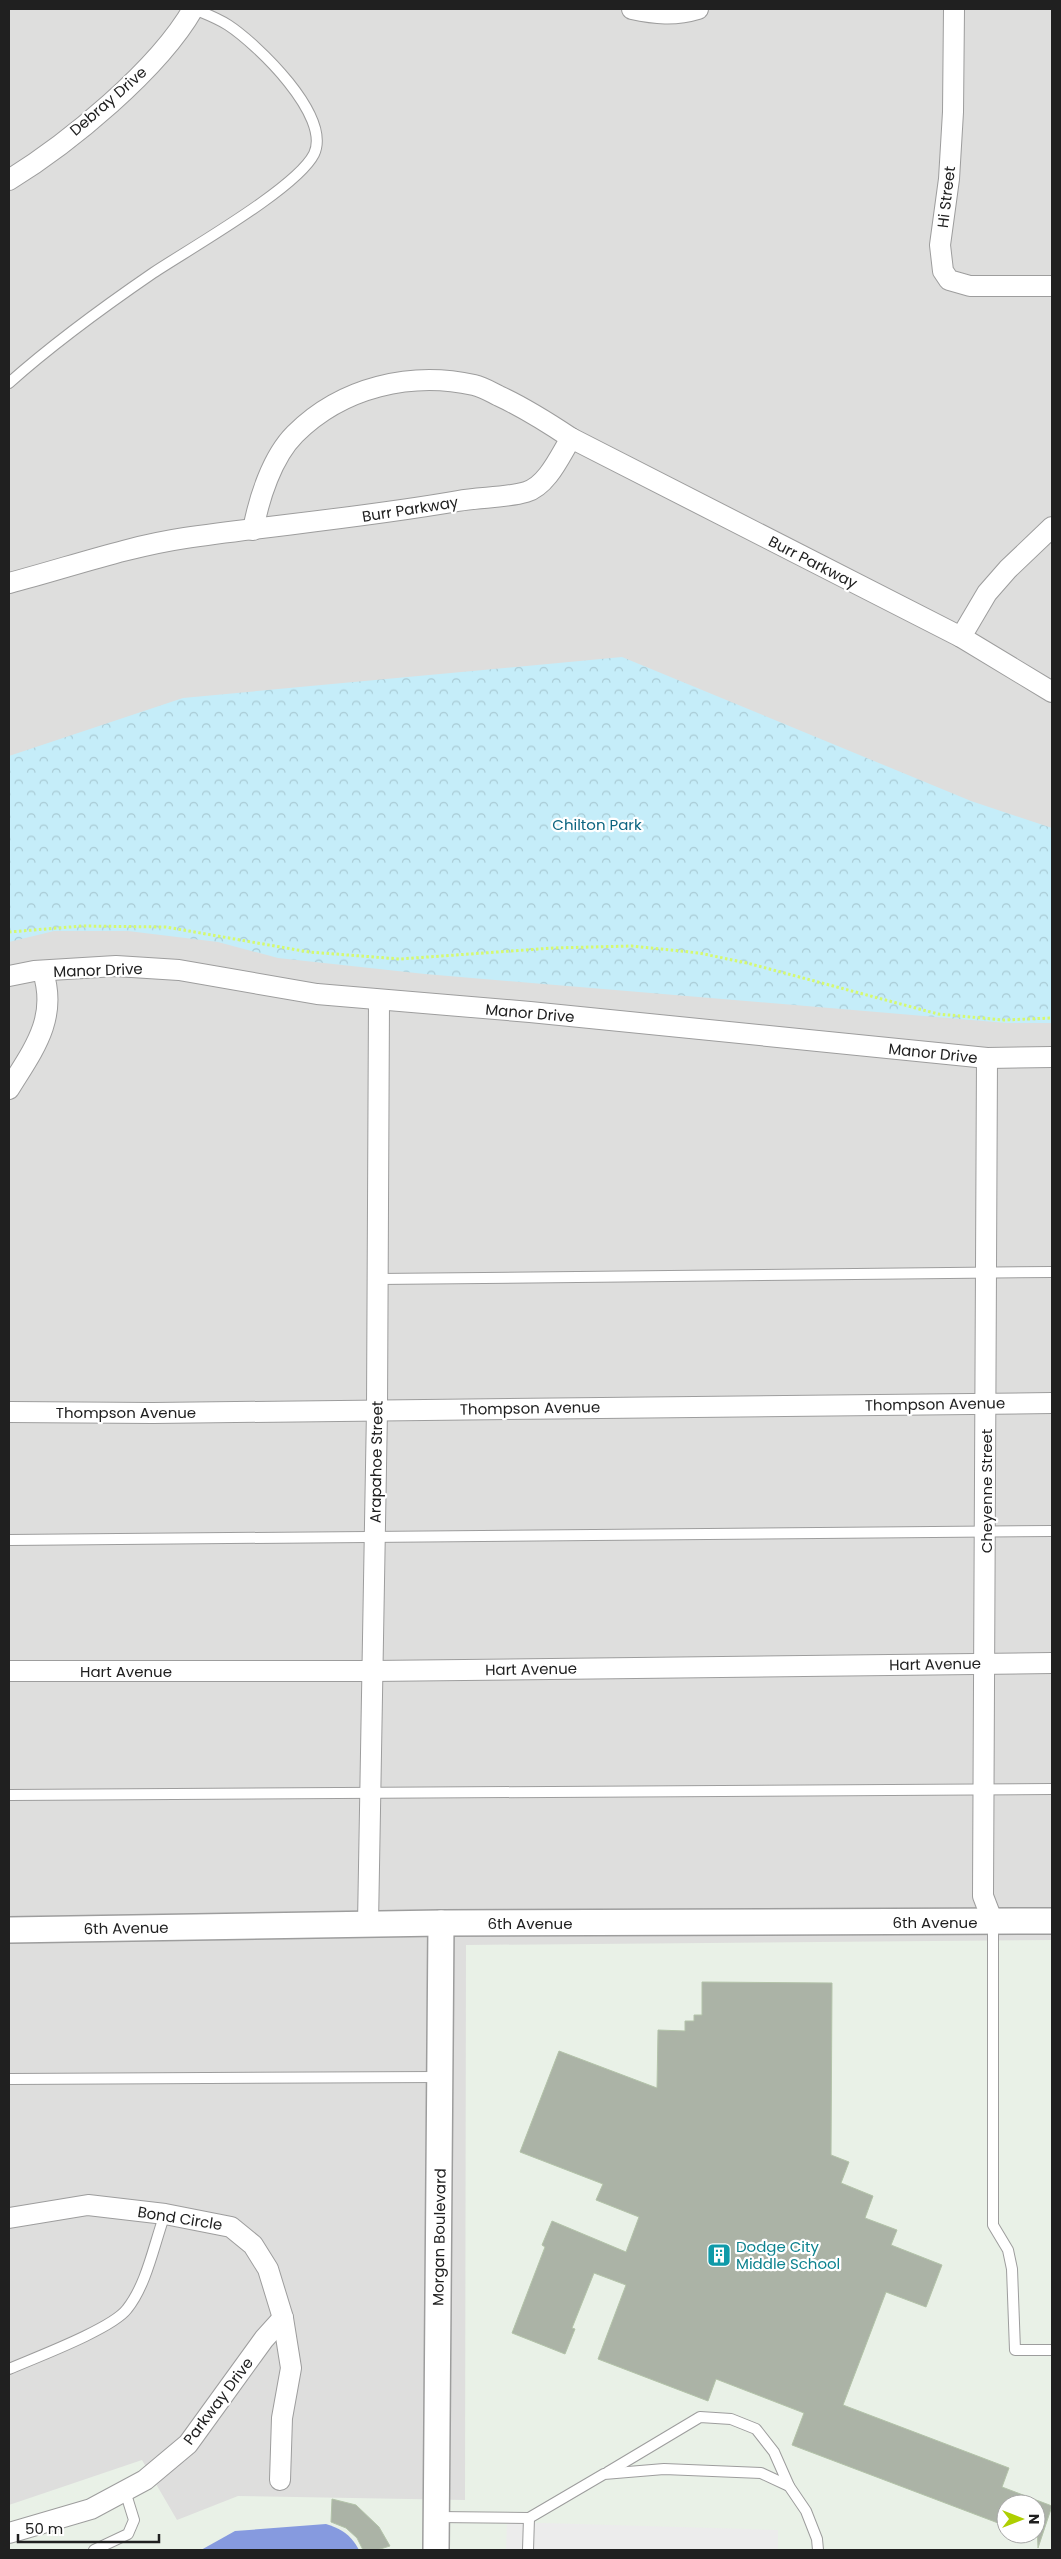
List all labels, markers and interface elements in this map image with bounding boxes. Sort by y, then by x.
street label: Debray Drive [65,62,151,140]
street label: Hi Street [932,165,960,229]
street label: Burr Parkway [360,491,460,527]
street label: Burr Parkway [765,531,861,594]
park label: Chilton Park [552,814,642,835]
street label: Manor Drive [53,958,143,982]
street label: Manor Drive [485,999,575,1027]
street label: Manor Drive [887,1038,979,1068]
street label: Thompson Avenue [865,1392,1005,1416]
street label: Thompson Avenue [460,1396,600,1420]
street label: Arapahoe Street [364,1401,388,1523]
street label: Thompson Avenue [56,1402,196,1423]
street label: Cheyenne Street [976,1429,997,1553]
street label: Hart Avenue [889,1653,981,1675]
street label: Hart Avenue [485,1658,577,1680]
street label: Hart Avenue [80,1661,172,1682]
street label: 6th Avenue [893,1912,977,1933]
street label: 6th Avenue [488,1913,572,1934]
street label: 6th Avenue [83,1917,169,1939]
street label: Morgan Boulevard [427,2168,451,2306]
street label: Bond Circle [136,2201,224,2235]
place label: Dodge City Middle School [736,2236,840,2274]
building icon: Dodge City Middle School [706,2242,732,2268]
street label: Parkway Drive [178,2353,258,2449]
north arrow [996,2494,1046,2544]
scale bar [18,2512,159,2544]
text: N [1024,2514,1044,2524]
text: 50 m [25,2518,63,2539]

